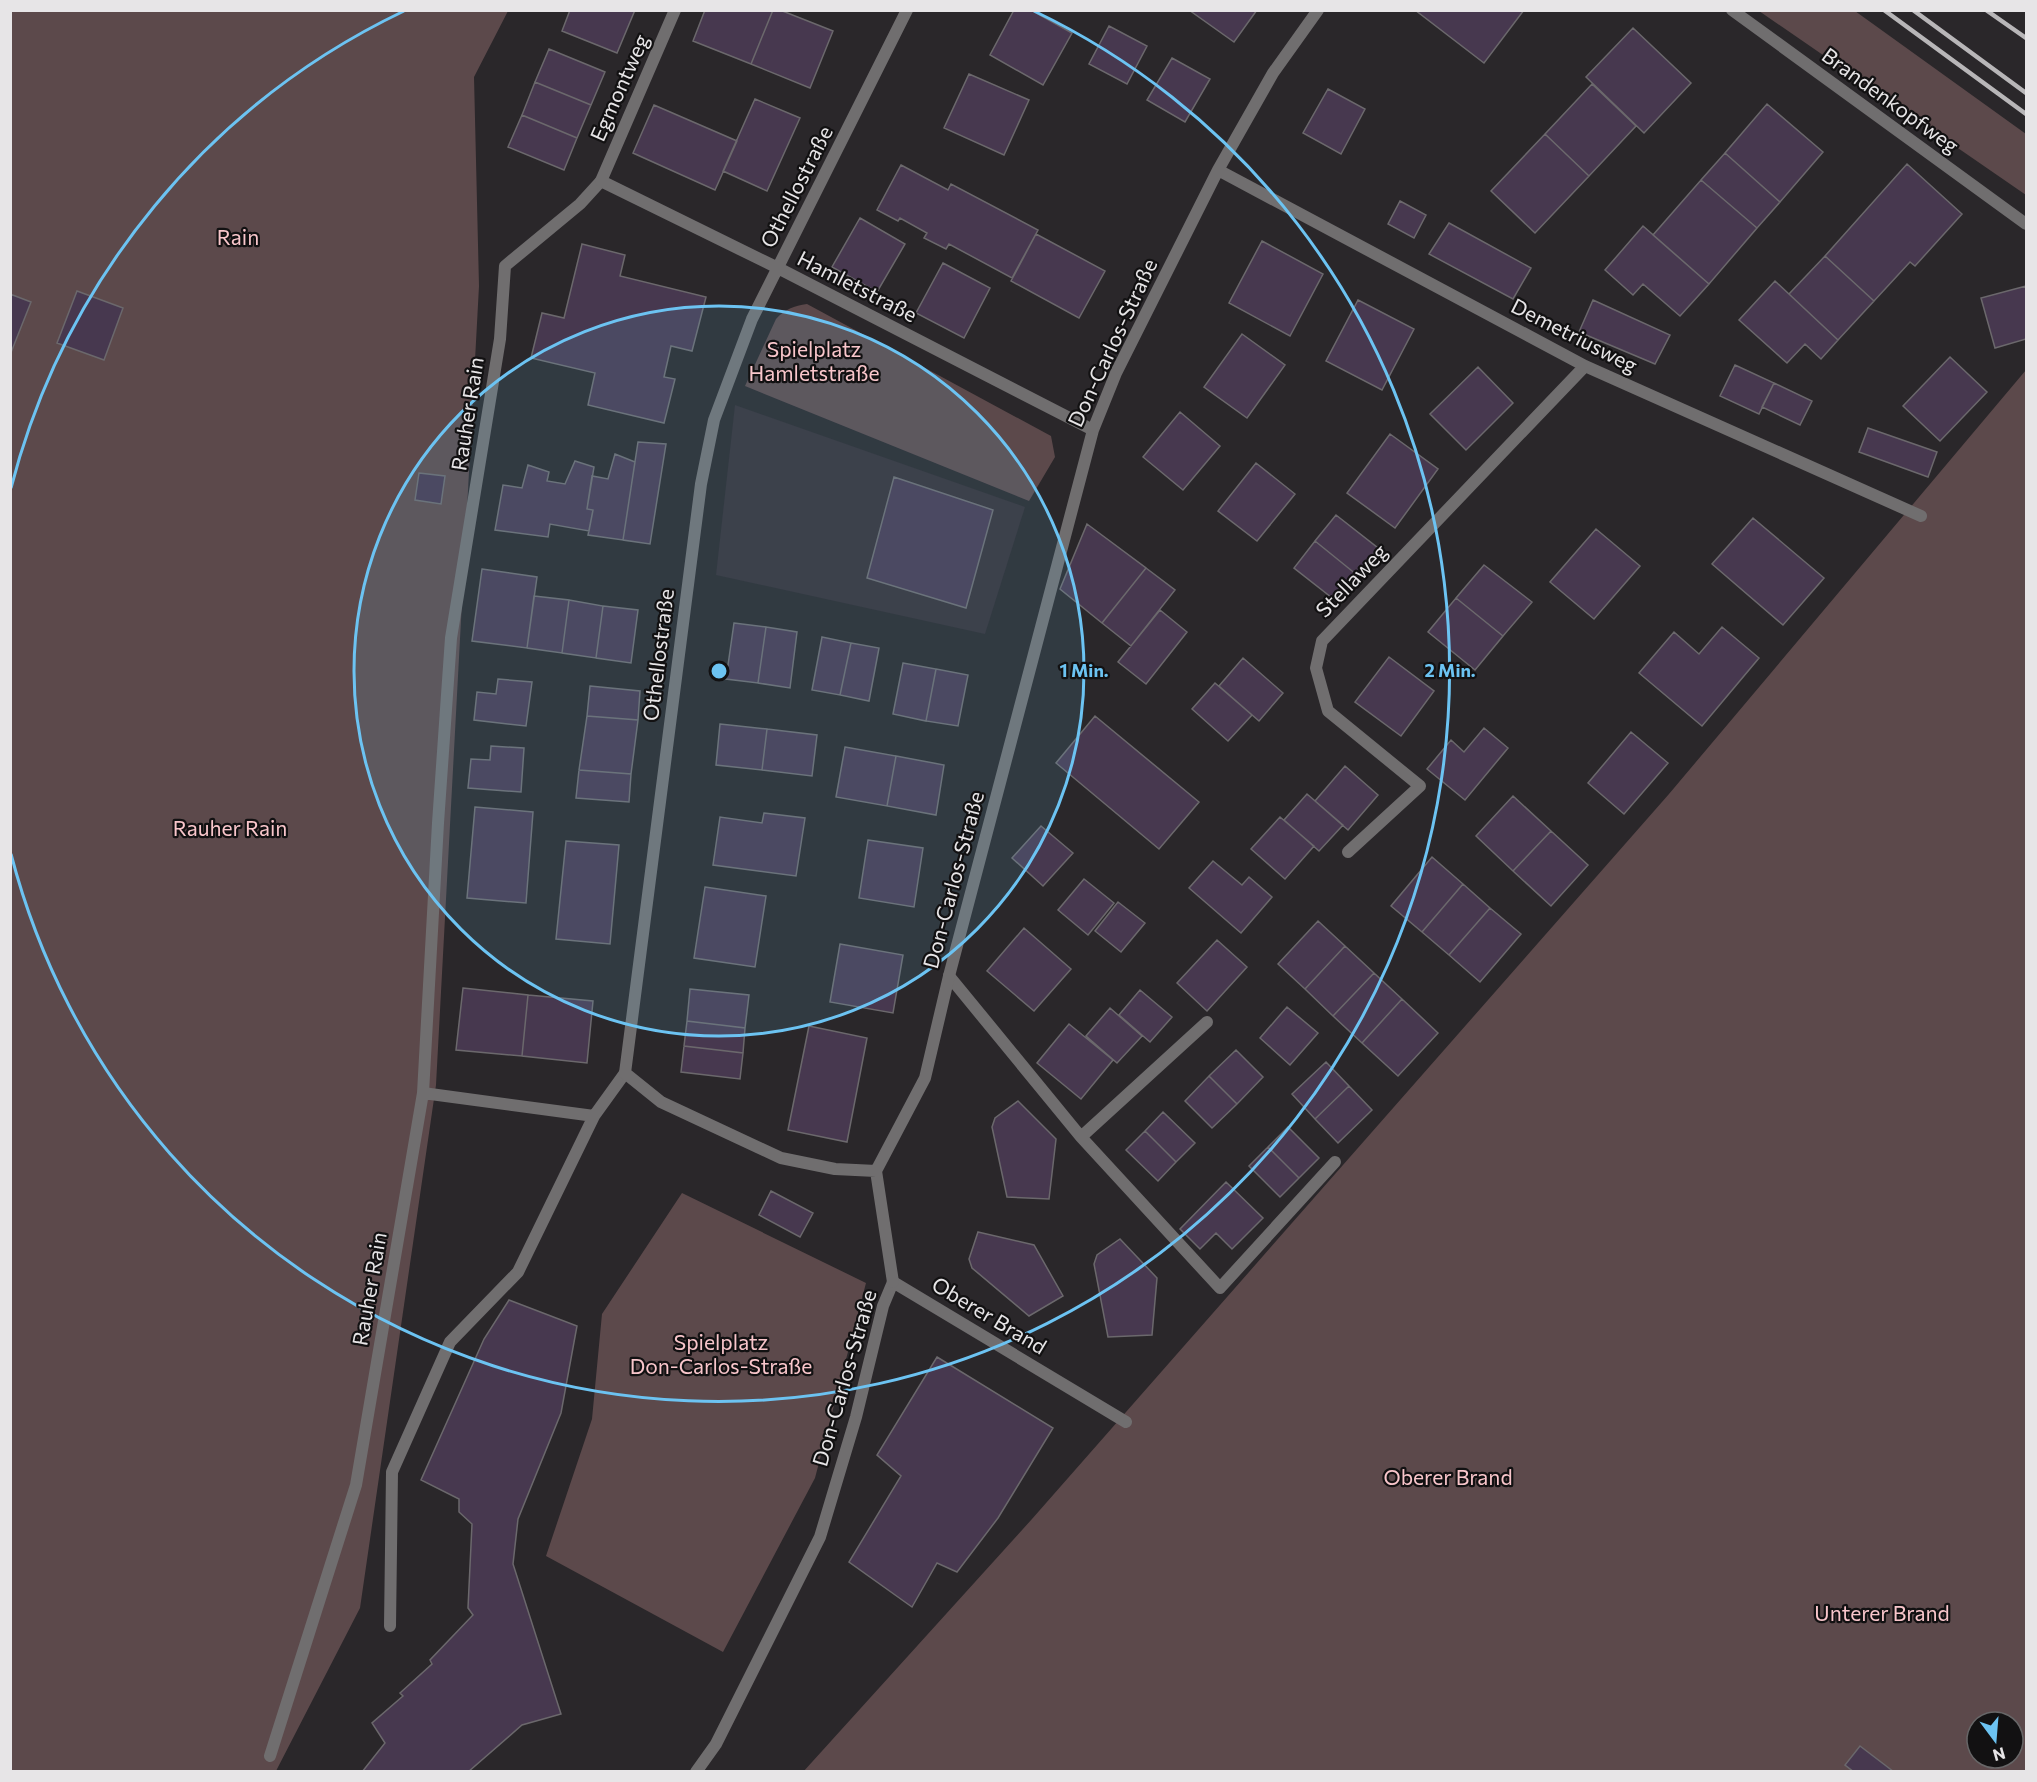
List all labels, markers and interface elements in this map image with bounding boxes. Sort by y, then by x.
street label: Egmontweg [584,30,653,145]
street label: Brandenkopfweg [1818,42,1964,158]
street label: Othellostraße [754,121,837,251]
park label: Rain [217,224,259,249]
street label: Hamletstraße [794,245,922,327]
street label: Don-Carlos-Straße [1062,254,1162,430]
street label: Demetriusweg [1507,292,1642,377]
park label: Spielplatz Hamletstraße [749,336,880,385]
street label: Rauher Rain [445,355,488,472]
street label: Stellaweg [1310,538,1392,622]
street label: Othellostraße [637,587,678,722]
text: 1 Min. [1059,659,1109,681]
text: 2 Min. [1424,659,1476,681]
centre of rings [709,661,729,681]
street label: Don-Carlos-Straße [917,788,988,971]
park label: Rauher Rain [173,815,287,840]
street label: Rauher Rain [346,1230,391,1347]
street label: Oberer Brand [928,1271,1052,1359]
street label: Don-Carlos-Straße [806,1286,881,1469]
park label: Spielplatz Don-Carlos-Straße [630,1329,812,1378]
park label: Oberer Brand [1383,1464,1513,1489]
park label: Unterer Brand [1814,1600,1950,1625]
north arrow [1965,1710,2025,1770]
text: N [1991,1744,2008,1766]

